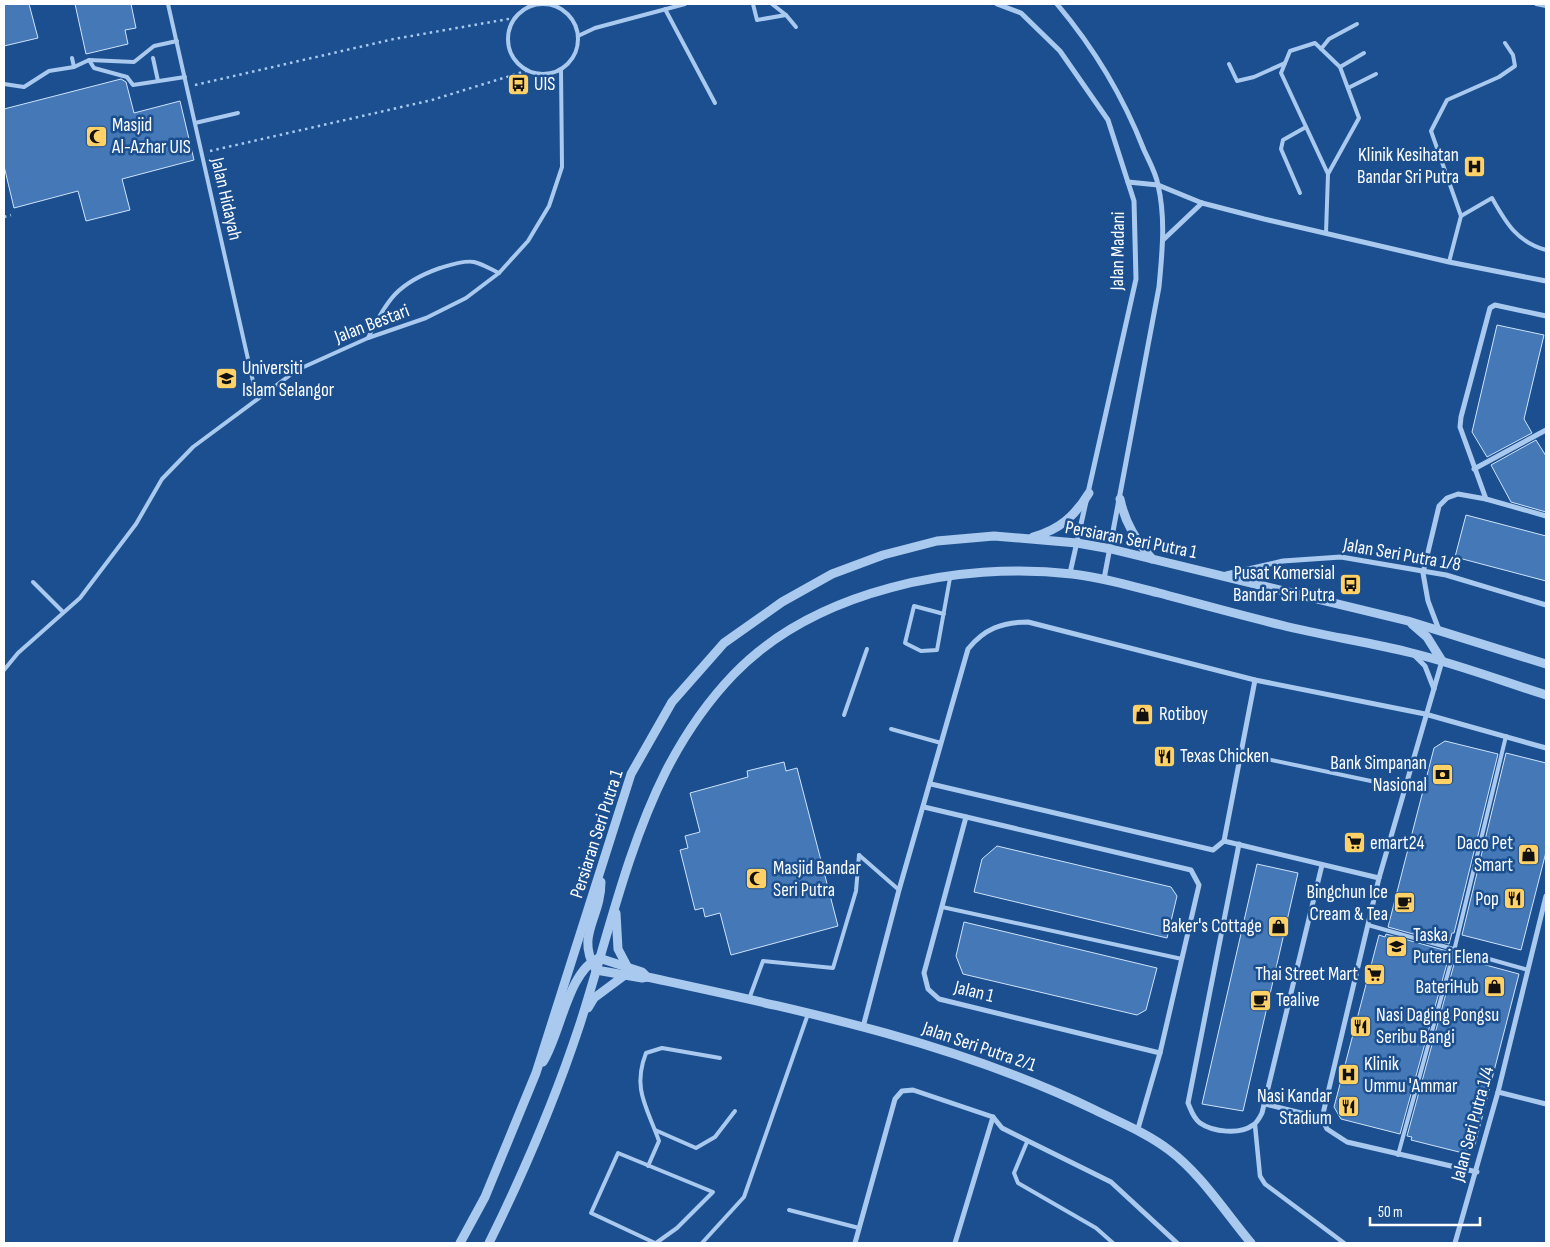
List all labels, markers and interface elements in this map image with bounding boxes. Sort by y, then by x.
bus stop icon: UIS [506,72,530,96]
place label: UIS [534,73,555,96]
place label: Masjid Al-Azhar UIS [111,114,191,159]
mosque icon: Masjid Al-Azhar UIS [84,124,108,148]
place label: Klinik Kesihatan Bandar Sri Putra [1357,144,1459,189]
hospital icon: Klinik Kesihatan Bandar Sri Putra [1463,154,1487,178]
street label: Jalan Hidayah [205,155,247,243]
street label: Jalan Madani [1106,211,1130,292]
street label: Jalan Bestari [330,299,413,349]
place label: Universiti Islam Selangor [242,357,335,402]
school or university icon: Universiti Islam Selangor [214,367,238,391]
street label: Persiaran Seri Putra 1 [1063,516,1199,564]
street label: Jalan Seri Putra 1/8 [1340,533,1463,577]
place label: Pusat Komersial Bandar Sri Putra [1233,562,1335,607]
bus stop icon: Pusat Komersial Bandar Sri Putra [1339,572,1363,596]
shop icon: Rotiboy [1131,702,1155,726]
place label: Rotiboy [1159,703,1208,726]
restaurant icon: Texas Chicken [1152,744,1176,768]
place label: Texas Chicken [1180,745,1269,768]
place label: Bank Simpanan Nasional [1330,752,1427,797]
bank icon: Bank Simpanan Nasional [1431,762,1455,786]
street label: Persiaran Seri Putra 1 [565,766,629,901]
supermarket icon: emart24 [1342,831,1366,855]
place label: emart24 [1370,832,1424,855]
place label: Daco Pet Smart [1457,832,1513,877]
shop icon: Daco Pet Smart [1517,842,1541,866]
place label: Masjid Bandar Seri Putra [773,857,861,902]
mosque icon: Masjid Bandar Seri Putra [745,867,769,891]
place label: Bingchun Ice Cream & Tea [1307,881,1388,926]
restaurant icon: Pop [1503,887,1527,911]
place label: Pop [1475,888,1499,911]
cafe icon: Bingchun Ice Cream & Tea [1392,891,1416,915]
shop icon: Baker's Cottage [1266,914,1290,938]
place label: Baker's Cottage [1162,915,1262,938]
place label: Taska Puteri Elena [1413,924,1489,969]
school or university icon: Taska Puteri Elena [1385,934,1409,958]
supermarket icon: Thai Street Mart [1362,962,1386,986]
place label: Thai Street Mart [1255,963,1358,986]
shop icon: BateriHub [1483,975,1507,999]
street label: Jalan 1 [951,976,996,1008]
place label: BateriHub [1415,976,1479,999]
cafe icon: Tealive [1248,988,1272,1012]
place label: Tealive [1276,989,1320,1012]
place label: Nasi Daging Pongsu Seribu Bangi [1376,1004,1499,1049]
restaurant icon: Nasi Daging Pongsu Seribu Bangi [1348,1014,1372,1038]
street label: Jalan Seri Putra 2/1 [918,1016,1039,1077]
place label: Klinik Ummu 'Ammar [1364,1053,1458,1098]
hospital icon: Klinik Ummu 'Ammar [1336,1063,1360,1087]
street label: Jalan Seri Putra 1/4 [1446,1064,1499,1185]
place label: Nasi Kandar Stadium [1257,1085,1333,1130]
restaurant icon: Nasi Kandar Stadium [1336,1095,1360,1119]
scale bar [1370,1194,1480,1226]
text: 50 m [1378,1203,1403,1222]

